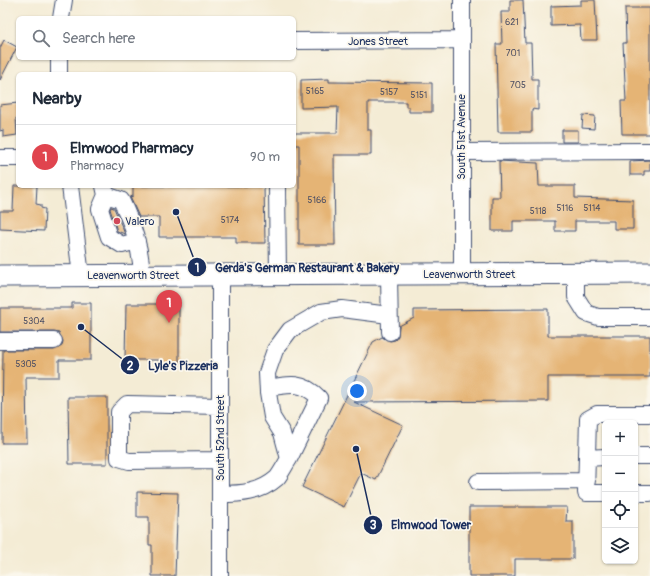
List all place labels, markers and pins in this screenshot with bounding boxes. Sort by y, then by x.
place label: Valero [125,215,154,228]
marker: Valero [112,216,122,226]
callout: Gerda's German Restaurant & Bakery [187,255,407,279]
pin: 1 [156,290,182,323]
callout: Lyle's Pizzeria [120,353,227,377]
callout: Elmwood Tower [363,513,479,537]

